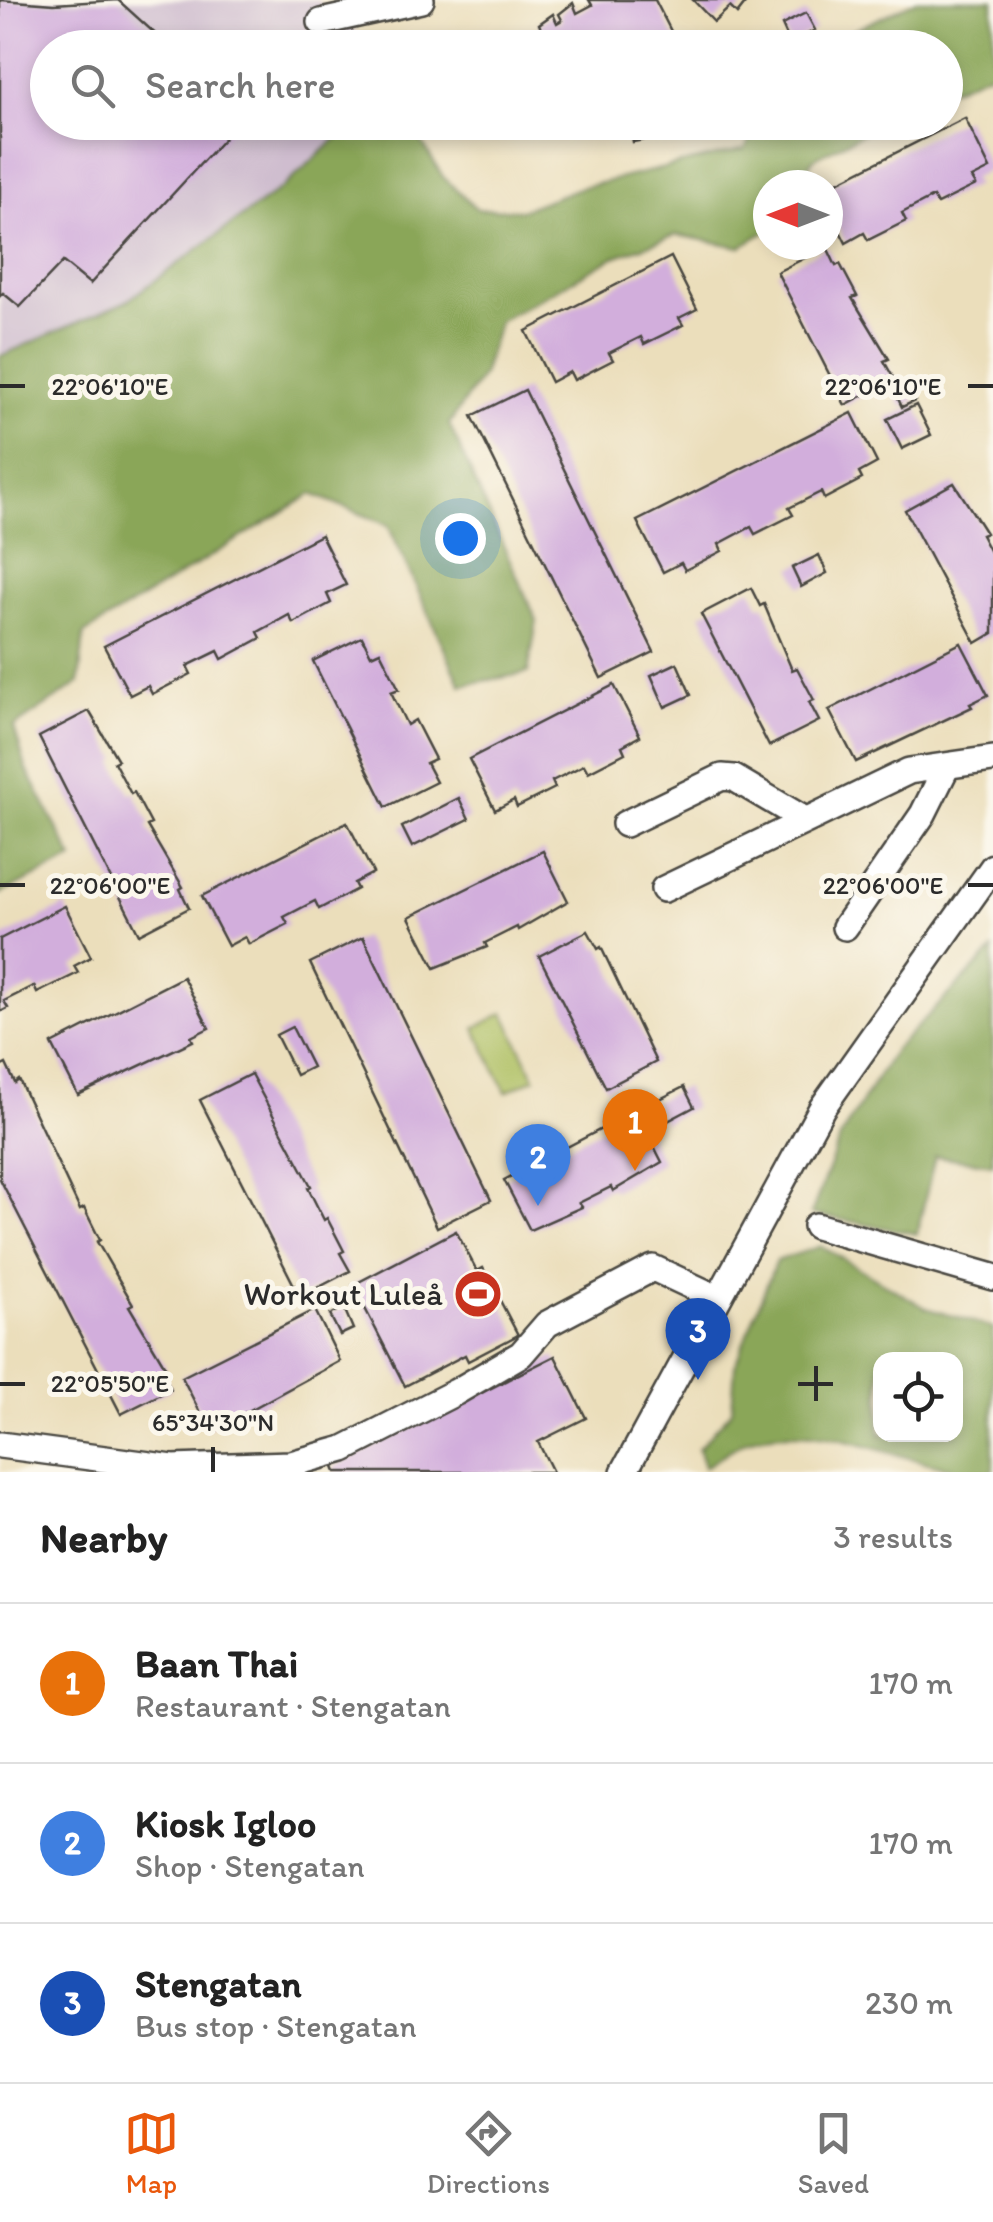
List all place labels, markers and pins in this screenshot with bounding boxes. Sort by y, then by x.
pin: 1 [602,1088,668,1171]
pin: 2 [506,1124,570,1206]
sports icon: Workout Luleå [452,1268,504,1320]
place label: Workout Luleå [244,1275,443,1313]
pin: 3 [666,1298,730,1380]

